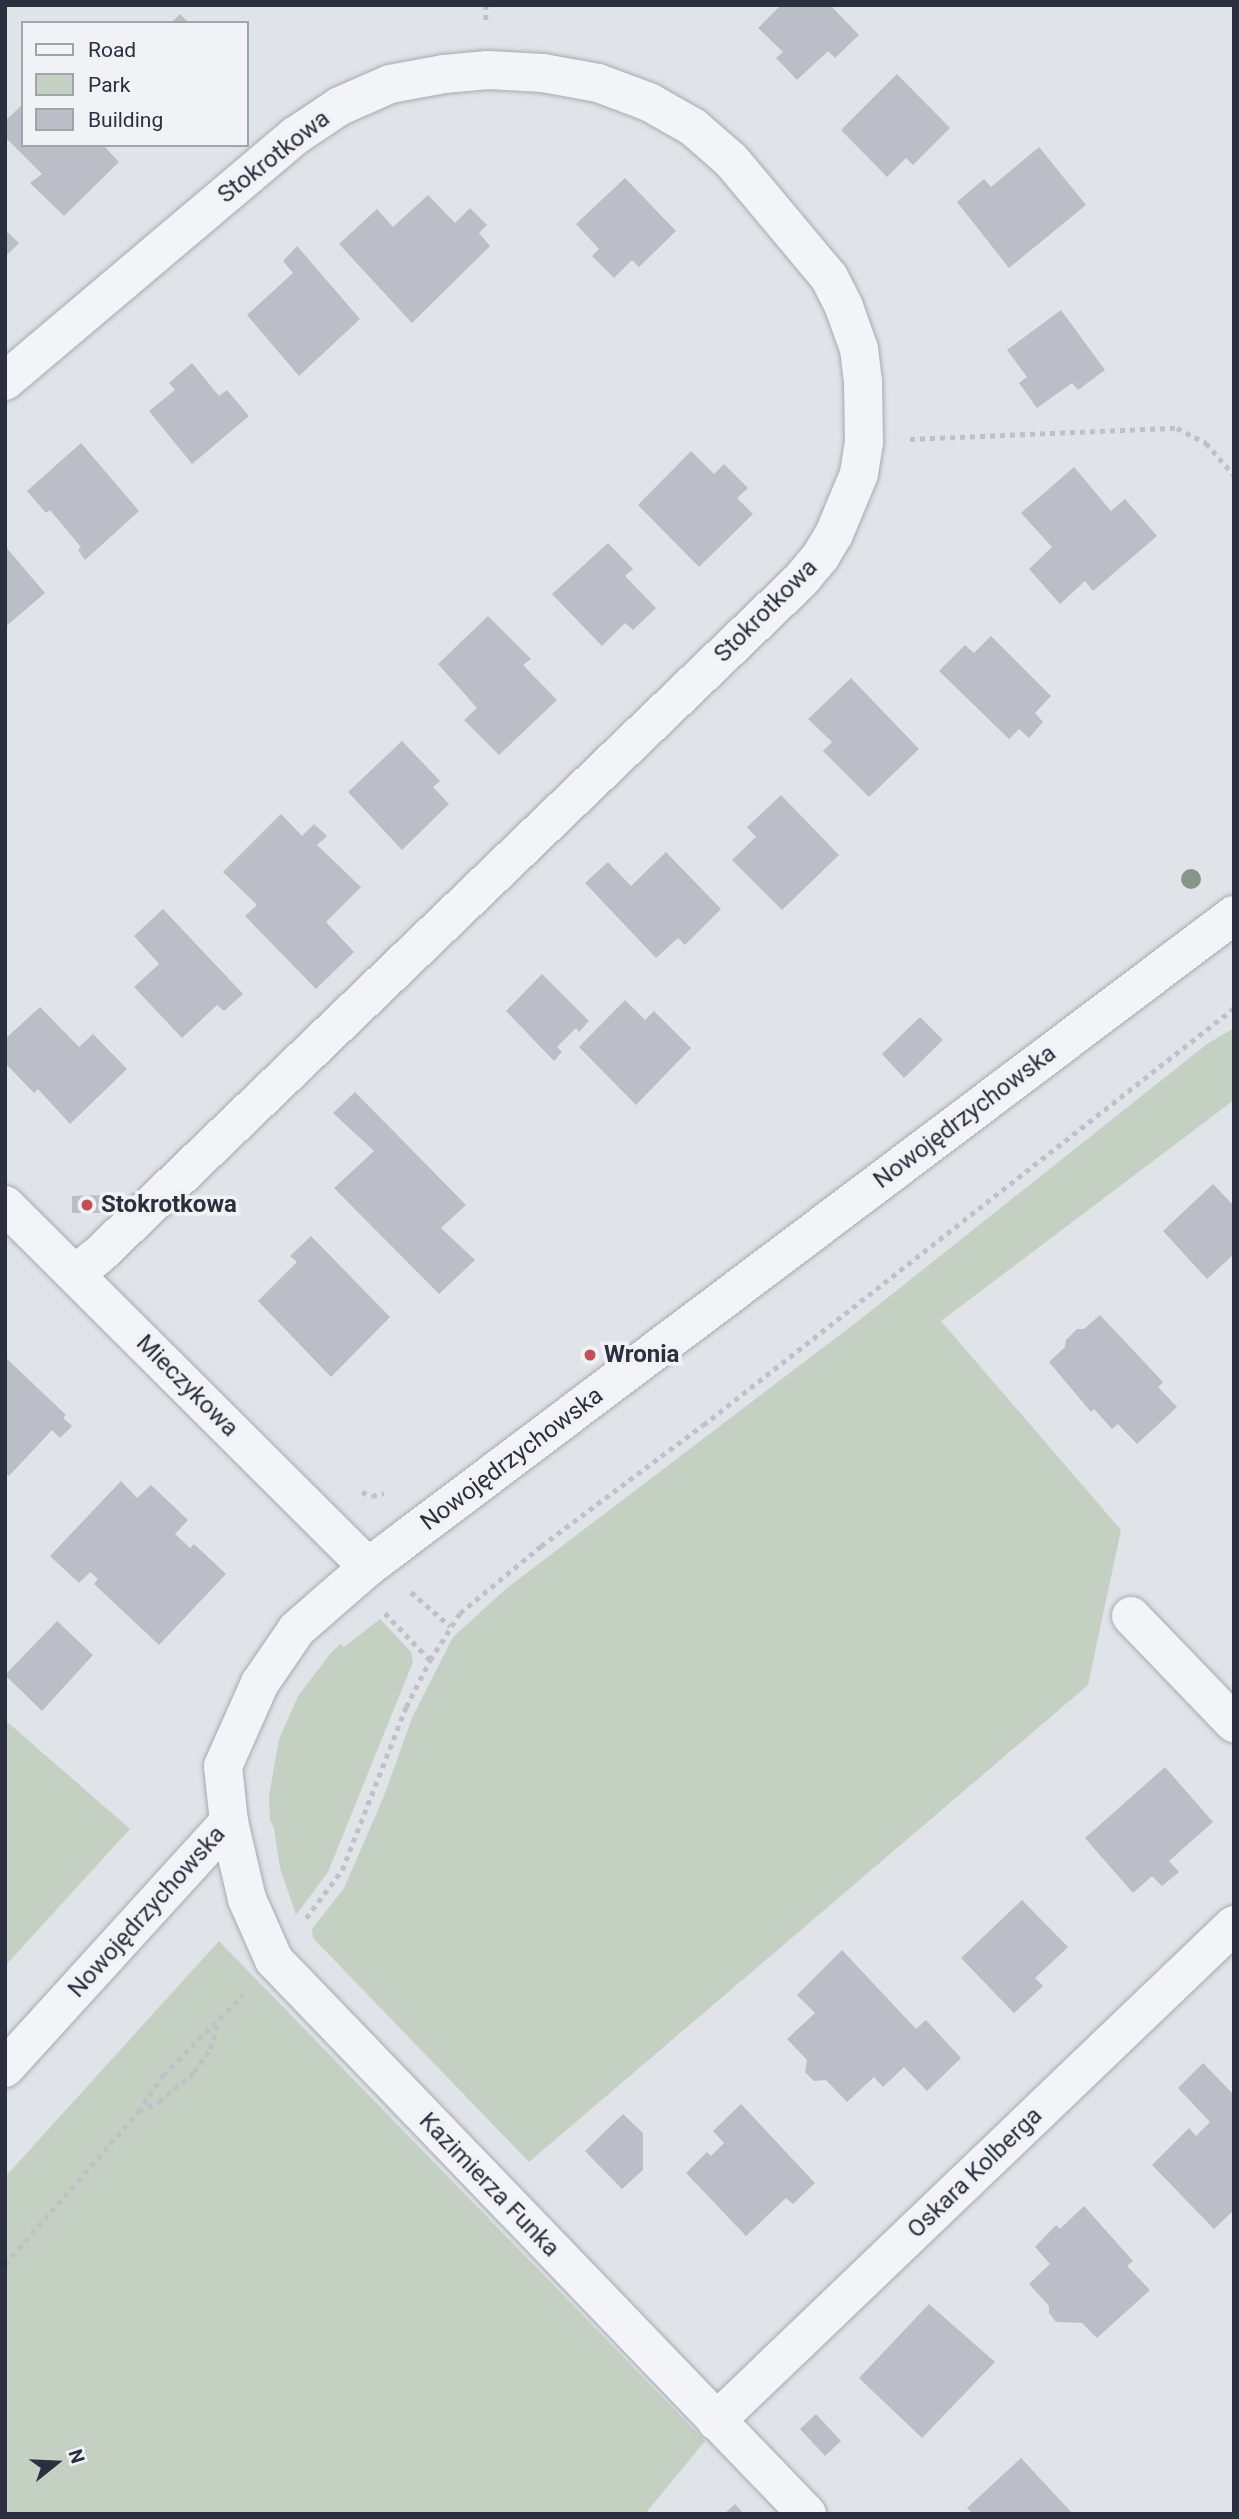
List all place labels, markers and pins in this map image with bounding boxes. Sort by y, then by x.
place label: Stokrotkowa [101,1191,237,1219]
marker: Stokrotkowa [79,1197,95,1213]
place label: Wronia [604,1341,679,1369]
marker: Wronia [582,1347,598,1363]

